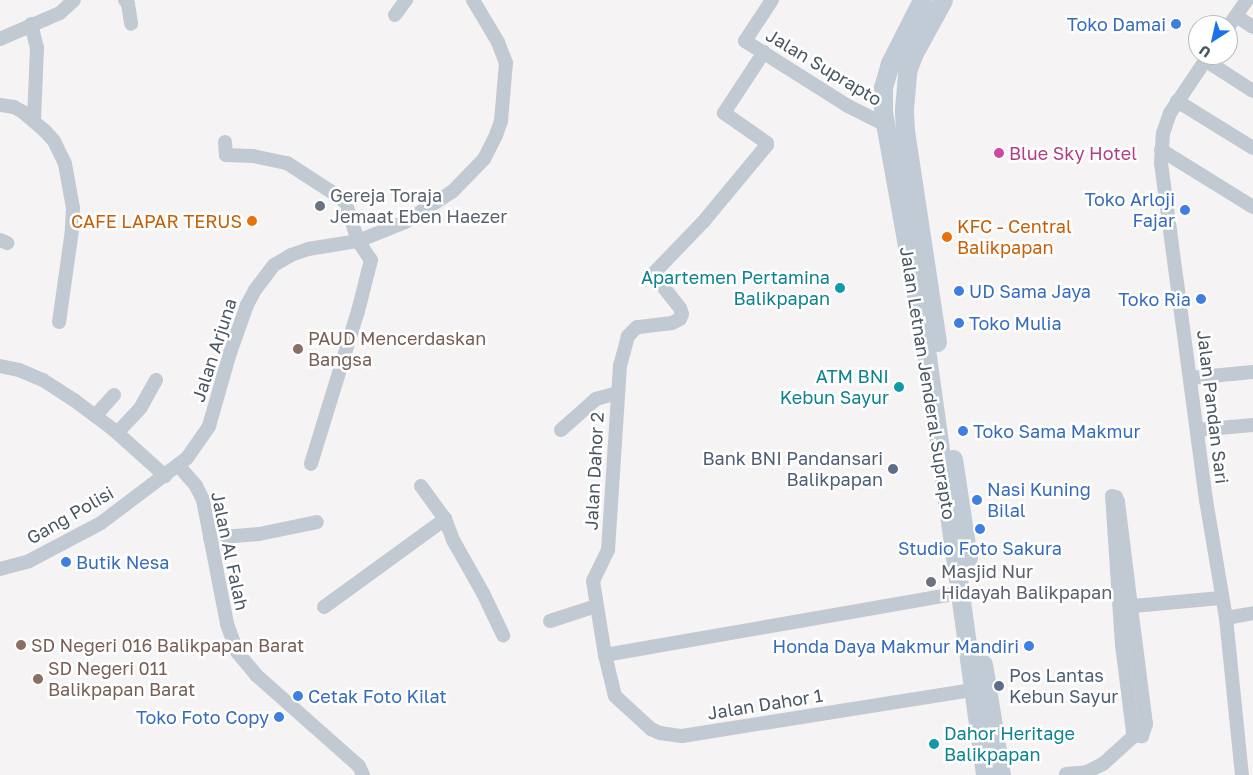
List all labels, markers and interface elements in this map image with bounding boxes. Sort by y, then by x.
place label: Toko Damai [1067,13,1166,35]
north arrow [1188,15,1238,65]
marker: Toko Damai [1170,18,1182,30]
street label: Jalan Suprapto [762,24,886,110]
text: U [1196,42,1214,62]
place label: Blue Sky Hotel [1009,142,1137,164]
marker: Blue Sky Hotel [993,147,1005,159]
place label: Gereja Toraja Jemaat Eben Haezer [330,185,507,228]
place label: Toko Arloji Fajar [1084,189,1175,232]
marker: Gereja Toraja Jemaat Eben Haezer [314,200,326,212]
marker: Toko Arloji Fajar [1179,204,1191,216]
place label: CAFE LAPAR TERUS [71,210,242,232]
marker: CAFE LAPAR TERUS [246,215,258,227]
place label: KFC - Central Balikpapan [957,216,1072,258]
marker: KFC - Central Balikpapan [941,231,953,243]
street label: Jalan Letnan Jenderal Suprapto [896,245,960,521]
place label: Apartemen Pertamina Balikpapan [641,267,830,310]
place label: UD Sama Jaya [969,280,1091,302]
marker: Apartemen Pertamina Balikpapan [834,282,846,294]
marker: UD Sama Jaya [953,285,965,297]
place label: Toko Ria [1118,288,1191,310]
marker: Toko Ria [1195,293,1207,305]
street label: Jalan Arjuna [187,295,241,405]
place label: Toko Mulia [969,312,1062,334]
marker: Toko Mulia [953,317,965,329]
place label: PAUD Mencerdaskan Bangsa [308,328,486,370]
street label: Jalan Pandan Sari [1193,329,1233,485]
marker: PAUD Mencerdaskan Bangsa [292,343,304,355]
place label: ATM BNI Kebun Sayur [780,366,889,408]
marker: ATM BNI Kebun Sayur [893,381,905,393]
street label: Jalan Dahor 2 [580,411,608,531]
place label: Toko Sama Makmur [973,420,1140,442]
marker: Toko Sama Makmur [957,425,969,437]
place label: Bank BNI Pandansari Balikpapan [702,448,883,490]
marker: Bank BNI Pandansari Balikpapan [887,463,899,475]
place label: Nasi Kuning Bilal [987,479,1091,522]
street label: Gang Polisi [23,481,117,549]
street label: Jalan Al Falah [207,490,253,612]
marker: Nasi Kuning Bilal [971,494,983,506]
marker: Studio Foto Sakura [974,523,986,535]
place label: Studio Foto Sakura [898,537,1062,559]
place label: Butik Nesa [76,551,169,573]
marker: Butik Nesa [60,556,72,568]
place label: Masjid Nur Hidayah Balikpapan [941,561,1112,604]
marker: Masjid Nur Hidayah Balikpapan [925,576,937,588]
place label: SD Negeri 016 Balikpapan Barat [31,634,304,656]
place label: Honda Daya Makmur Mandiri [772,635,1019,657]
marker: SD Negeri 016 Balikpapan Barat [15,639,27,651]
marker: Honda Daya Makmur Mandiri [1023,640,1035,652]
place label: SD Negeri 011 Balikpapan Barat [48,658,195,701]
place label: Pos Lantas Kebun Sayur [1009,665,1118,708]
marker: SD Negeri 011 Balikpapan Barat [32,673,44,685]
marker: Pos Lantas Kebun Sayur [993,680,1005,692]
street label: Jalan Dahor 1 [706,684,824,724]
place label: Cetak Foto Kilat [308,685,447,707]
marker: Cetak Foto Kilat [292,690,304,702]
place label: Toko Foto Copy [136,706,269,728]
marker: Toko Foto Copy [273,711,285,723]
place label: Dahor Heritage Balikpapan [944,723,1075,766]
marker: Dahor Heritage Balikpapan [928,738,940,750]

